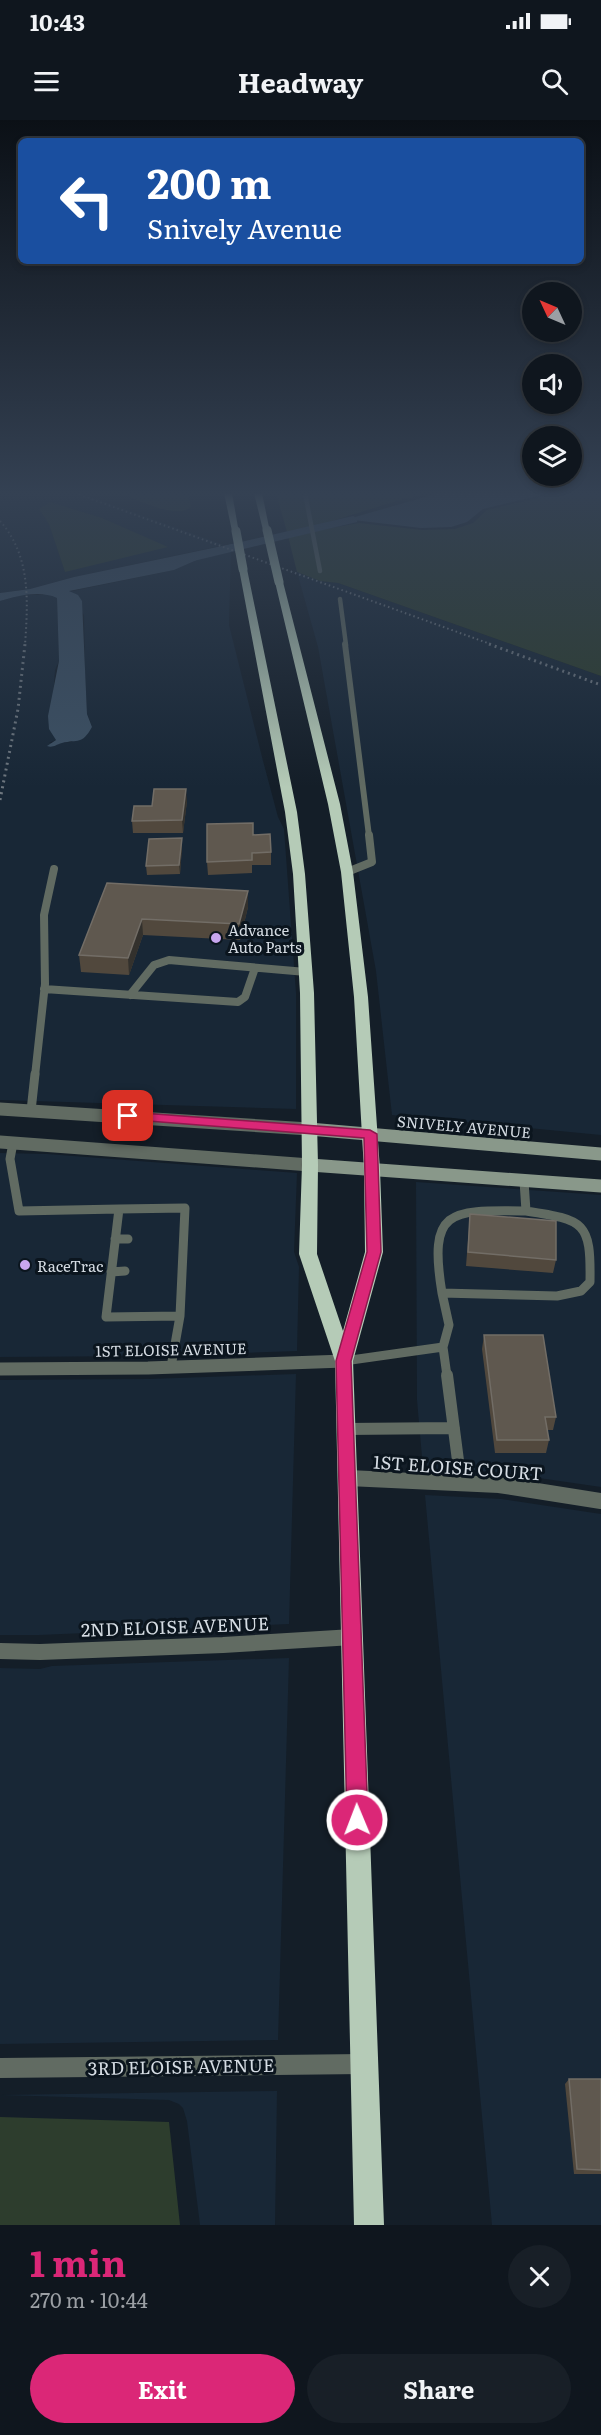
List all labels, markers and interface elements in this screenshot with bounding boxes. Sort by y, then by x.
text: 10:43 [30,5,85,38]
text: Headway [238,61,363,101]
icon: menu [30,65,63,98]
icon: search [538,65,571,98]
text: 200 m [147,150,272,212]
icon: left [48,162,126,240]
text: Snively Avenue [147,207,342,247]
north arrow [522,282,582,342]
map controls [522,282,582,486]
button: sound [522,354,582,414]
button: layers [522,426,582,486]
place label: Advance Auto Parts [228,918,302,958]
marker: Advance Auto Parts [209,931,223,945]
pin [102,1090,153,1141]
icon: arrive [111,1099,144,1132]
street label: SNIVELY AVENUE [396,1109,532,1143]
place label: RaceTrac [37,1254,104,1277]
marker: RaceTrac [18,1258,32,1272]
street label: 1ST ELOISE AVENUE [95,1336,247,1362]
street label: 1ST ELOISE COURT [372,1448,544,1486]
street label: 2ND ELOISE AVENUE [81,1609,269,1643]
position arrow [325,1788,389,1852]
street label: 3RD ELOISE AVENUE [87,2051,275,2081]
text: 1 min [30,2235,126,2288]
button: close [508,2245,571,2308]
text: 270 m · 10:44 [30,2284,148,2314]
button: Exit [30,2354,295,2423]
button: Share [307,2354,571,2423]

